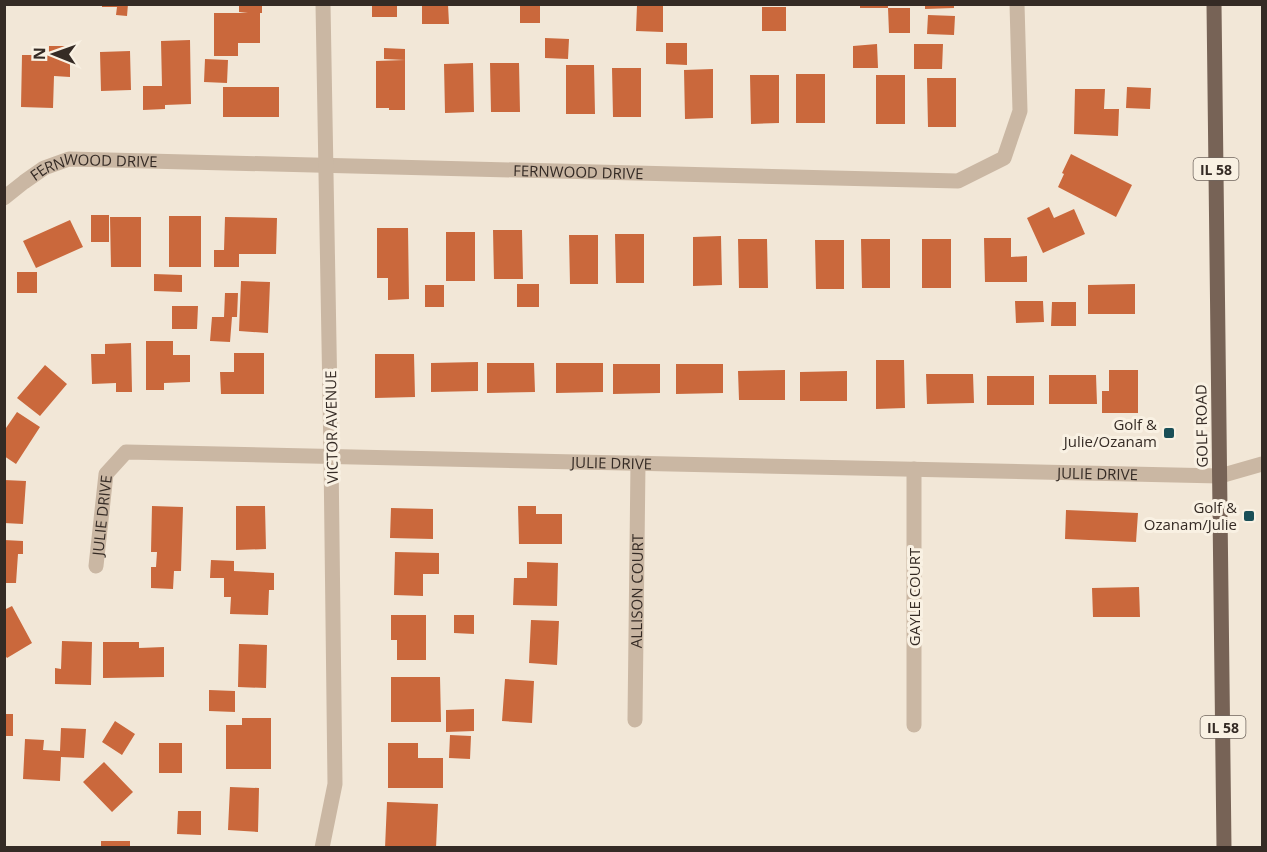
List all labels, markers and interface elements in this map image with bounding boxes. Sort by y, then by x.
north arrow [24,24,84,84]
text: N [28,47,50,60]
street label: FERNWOOD DRIVE [26,149,158,185]
road number: IL 58 [1194,158,1238,180]
street label: FERNWOOD DRIVE [513,160,644,183]
street label: VICTOR AVENUE [320,370,342,484]
street label: GOLF ROAD [1190,384,1212,468]
place label: Golf & Julie/Ozanam [1062,414,1157,451]
marker: Golf & Julie/Ozanam [1162,426,1176,440]
street label: JULIE DRIVE [569,452,652,474]
street label: JULIE DRIVE [1055,462,1138,484]
street label: JULIE DRIVE [87,474,116,559]
place label: Golf & Ozanam/Julie [1144,497,1237,534]
marker: Golf & Ozanam/Julie [1242,509,1256,523]
street label: ALLISON COURT [626,533,647,648]
street label: GAYLE COURT [904,547,924,646]
road number: IL 58 [1200,716,1246,738]

